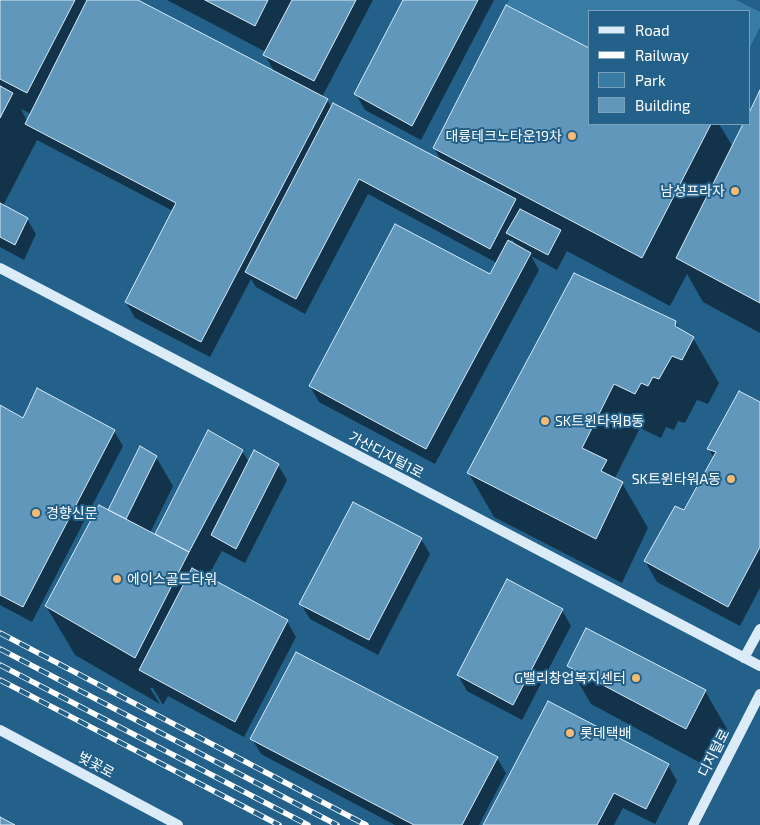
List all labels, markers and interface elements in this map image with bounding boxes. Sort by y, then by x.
legend [588,10,750,125]
text: Road [635,21,670,39]
text: Railway [635,46,689,64]
text: Park [635,71,666,89]
text: Building [635,96,690,114]
place label: 대륭테크노타운19차 [445,128,562,144]
marker: 대륭테크노타운19차 [566,130,578,142]
place label: 남성프라자 [661,183,725,199]
marker: 남성프라자 [729,185,741,197]
place label: SK트윈타워B동 [555,413,644,429]
marker: SK트윈타워B동 [539,415,551,427]
street label: 가산디지털1로 [345,428,427,482]
place label: SK트윈타워A동 [632,471,721,487]
marker: SK트윈타워A동 [725,473,737,485]
place label: 경향신문 [46,505,98,521]
marker: 경향신문 [30,507,42,519]
place label: 에이스골드타워 [127,571,217,587]
marker: 에이스골드타워 [111,573,123,585]
place label: G밸리창업복지센터 [514,670,626,686]
marker: G밸리창업복지센터 [630,672,642,684]
place label: 롯데택배 [580,725,632,741]
street label: 디지털로 [695,726,733,780]
marker: 롯데택배 [564,727,576,739]
street label: 벚꽃로 [75,749,117,781]

